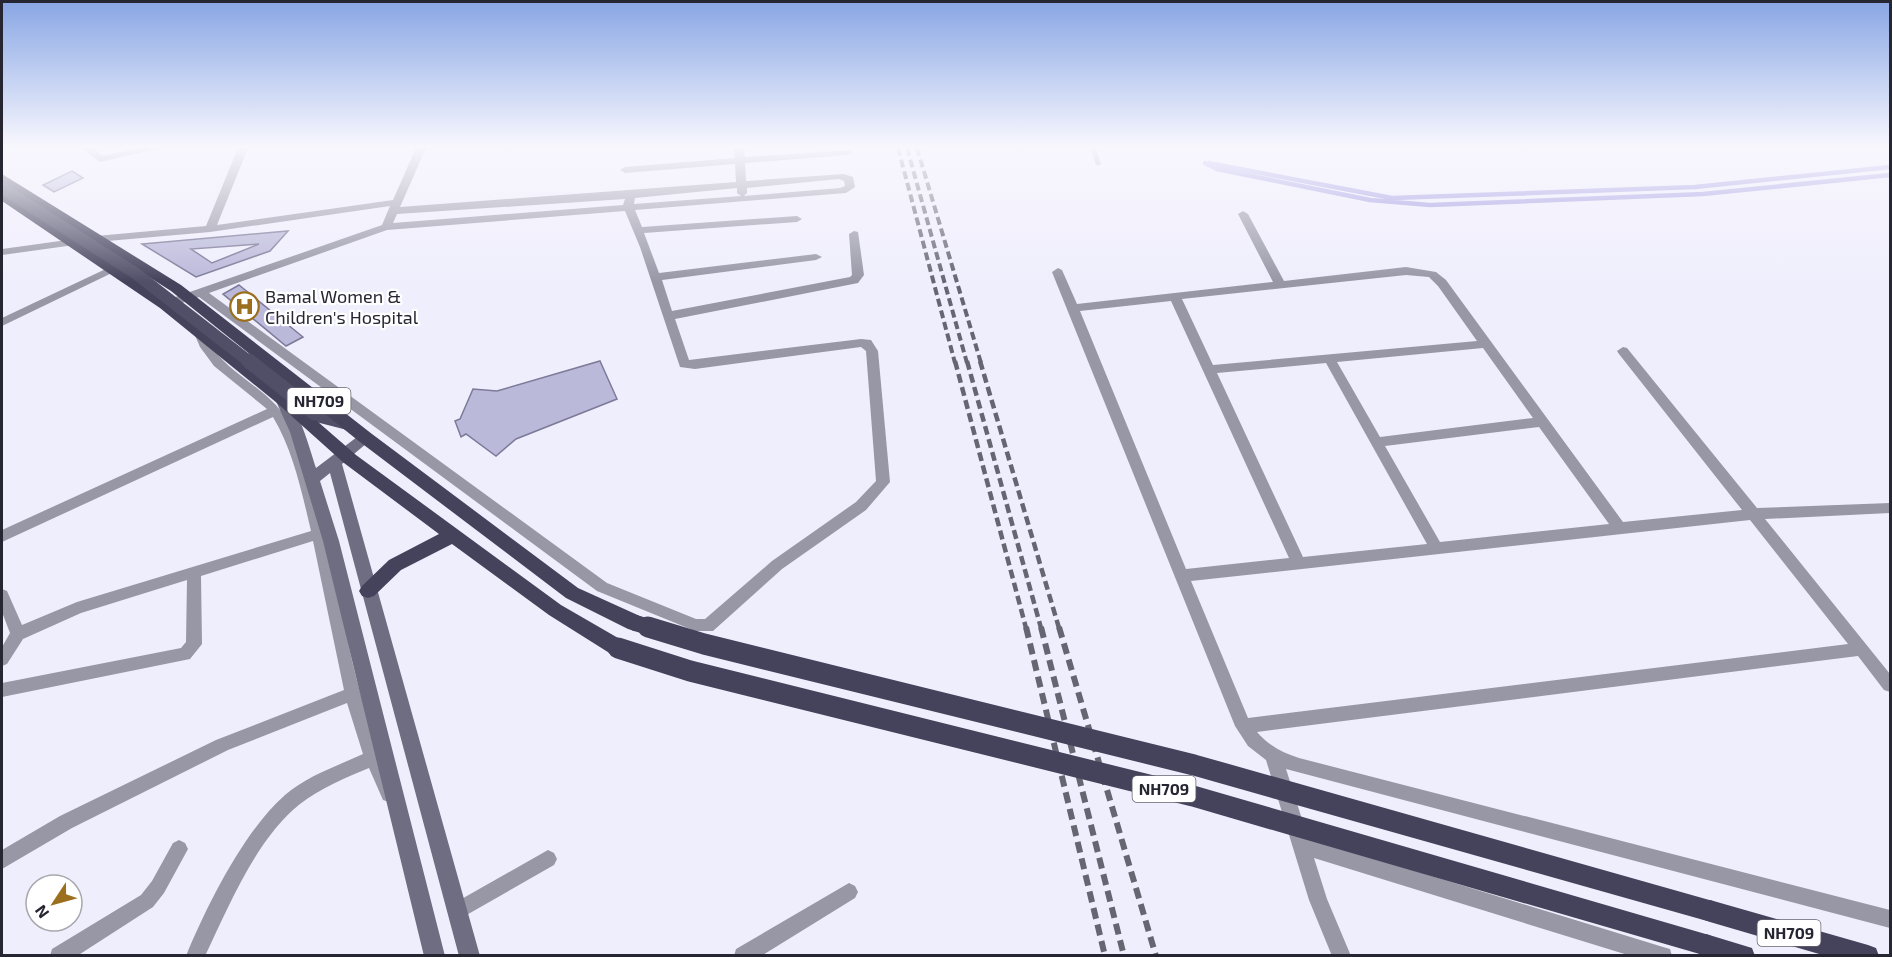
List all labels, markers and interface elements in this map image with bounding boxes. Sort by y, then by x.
place label: Bamal Women & Children's Hospital [265,285,419,328]
hospital icon: Bamal Women & Children's Hospital [228,291,260,323]
road number: NH709 [288,388,350,414]
road number: NH709 [1132,776,1196,802]
north arrow [24,873,84,933]
text: N [30,902,53,922]
road number: NH709 [1758,920,1820,946]

